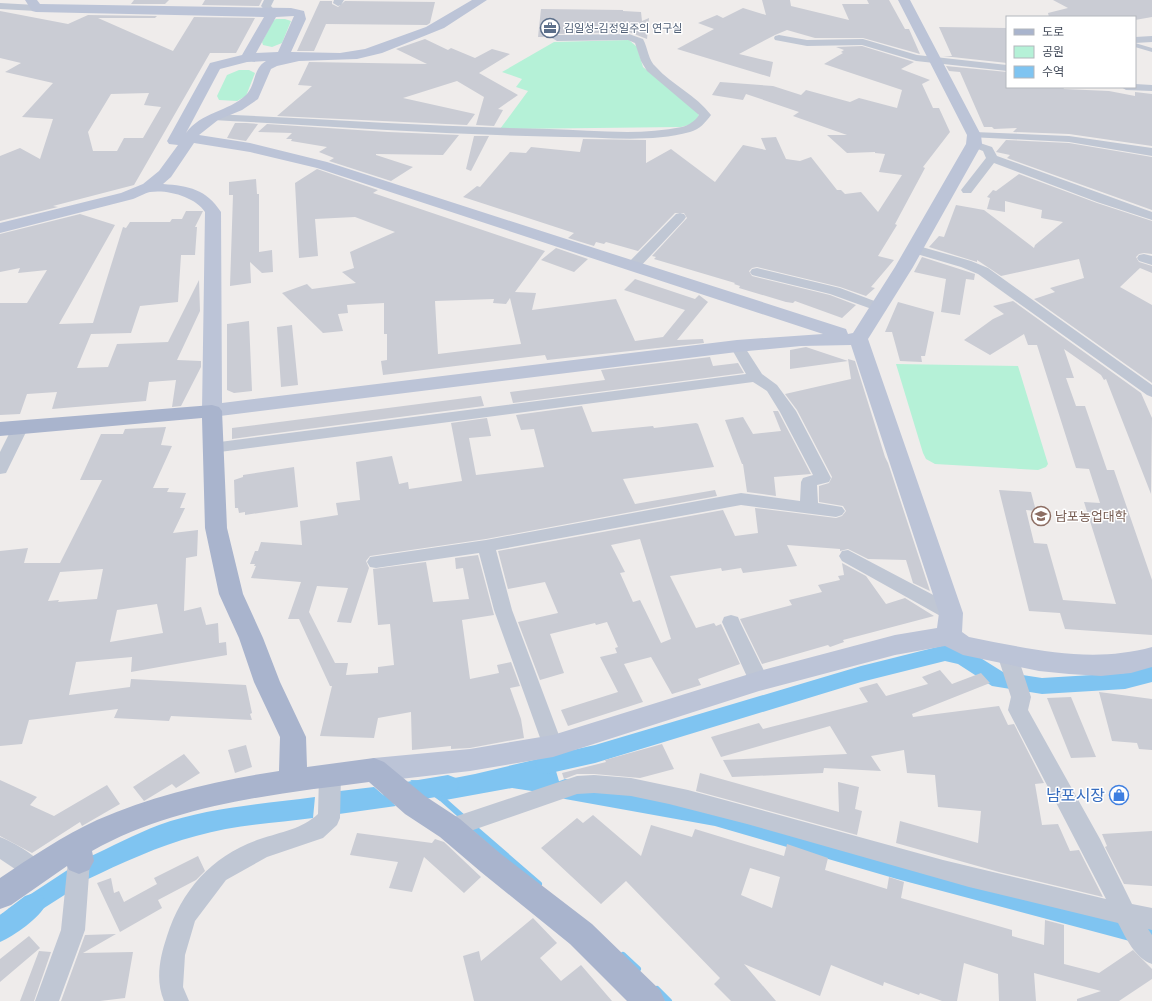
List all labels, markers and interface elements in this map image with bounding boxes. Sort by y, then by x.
legend [1006,16,1136,88]
office icon: 김일성-김정일주의 연구실 [539,17,561,39]
place label: 김일성-김정일주의 연구실 [564,21,682,34]
text: 도로 [1042,24,1064,39]
text: 공원 [1042,44,1064,59]
text: 수역 [1042,64,1064,79]
school or university icon: 남포농업대학 [1030,505,1052,527]
place label: 남포농업대학 [1055,508,1127,524]
shop icon: 남포시장 [1108,784,1130,806]
place label: 남포시장 [1046,785,1105,805]

